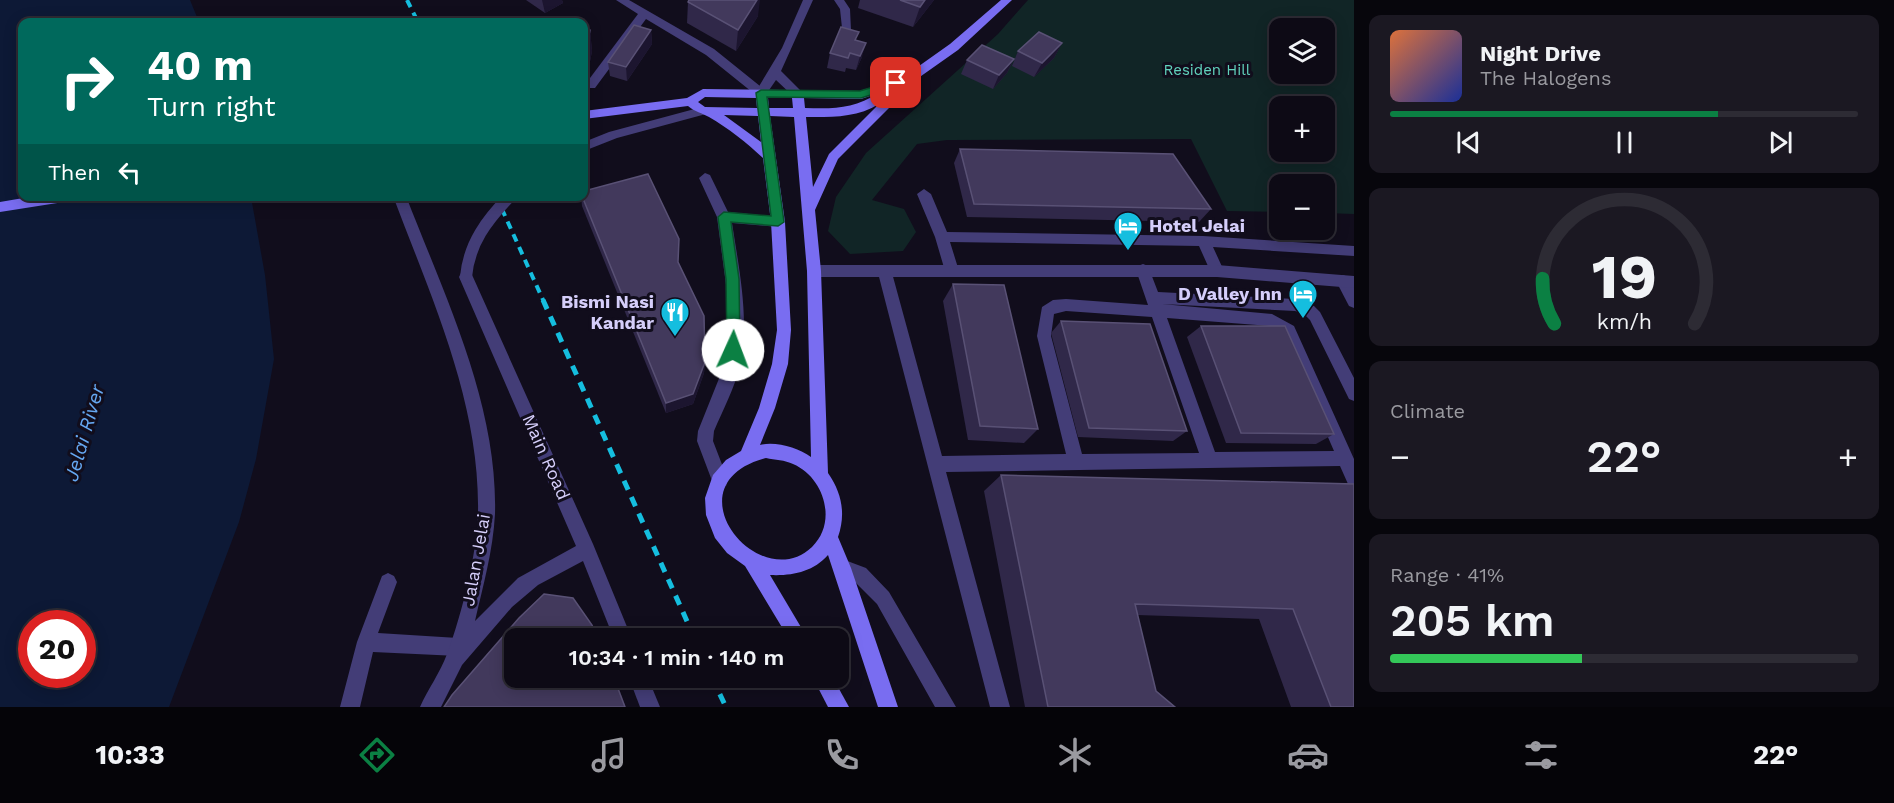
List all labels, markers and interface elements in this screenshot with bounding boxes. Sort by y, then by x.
map controls [1269,18,1335,240]
button: layers [1269,18,1335,84]
text: 40 m [147,41,253,90]
text: Night Drive [1480,41,1601,66]
icon: right [48,42,126,120]
pin [870,57,921,108]
park label: Residen Hill [1164,61,1251,79]
icon: arrive [879,66,912,99]
text: The Halogens [1480,66,1612,90]
text: Turn right [147,91,276,123]
button: + [1269,96,1335,162]
icon: previous [1452,126,1485,159]
icon: pause [1608,126,1641,159]
icon: next [1764,126,1797,159]
icon: left [113,156,146,189]
text: Then [48,160,101,185]
button: − [1269,174,1335,240]
hotel icon: Hotel Jelai [1112,210,1144,252]
place label: Hotel Jelai [1149,215,1245,236]
text: 19 [1591,240,1657,313]
hotel icon: D Valley Inn [1287,278,1319,320]
place label: D Valley Inn [1178,283,1282,304]
place label: Bismi Nasi Kandar [561,291,654,333]
restaurant icon: Bismi Nasi Kandar [659,296,691,338]
text: km/h [1596,309,1652,334]
position arrow [701,318,765,382]
water label: Jelai River [59,381,110,484]
text: Climate [1390,399,1465,423]
street label: Main Road [518,411,575,503]
text: 22° [1587,430,1661,483]
text: − [1390,437,1410,476]
text: + [1838,437,1858,476]
street label: Jalan Jelai [457,512,494,608]
text: Range · 41% [1390,563,1504,587]
text: 205 km [1390,594,1555,647]
speed limit sign: 20 [18,610,96,688]
text: 10:34 · 1 min · 140 m [569,645,784,670]
icon: directions [356,734,398,776]
icon: music [588,734,630,776]
icon: phone [821,734,863,776]
icon: climate [1054,734,1096,776]
icon: car [1287,734,1329,776]
icon: filters [1520,734,1562,776]
text: 10:33 [95,739,165,771]
text: 22° [1753,739,1798,771]

